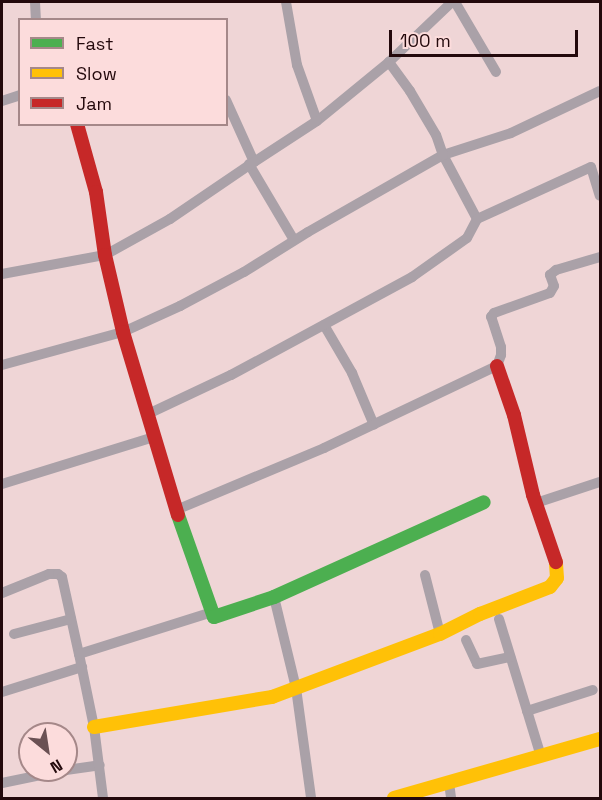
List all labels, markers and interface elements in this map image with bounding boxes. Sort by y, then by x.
legend [18,18,228,126]
scale bar [392,18,581,56]
text: 100 m [400,29,451,52]
text: Fast [76,32,113,55]
text: Slow [76,62,117,85]
text: Jam [76,92,112,115]
north arrow [18,722,78,782]
text: N [46,755,66,778]

